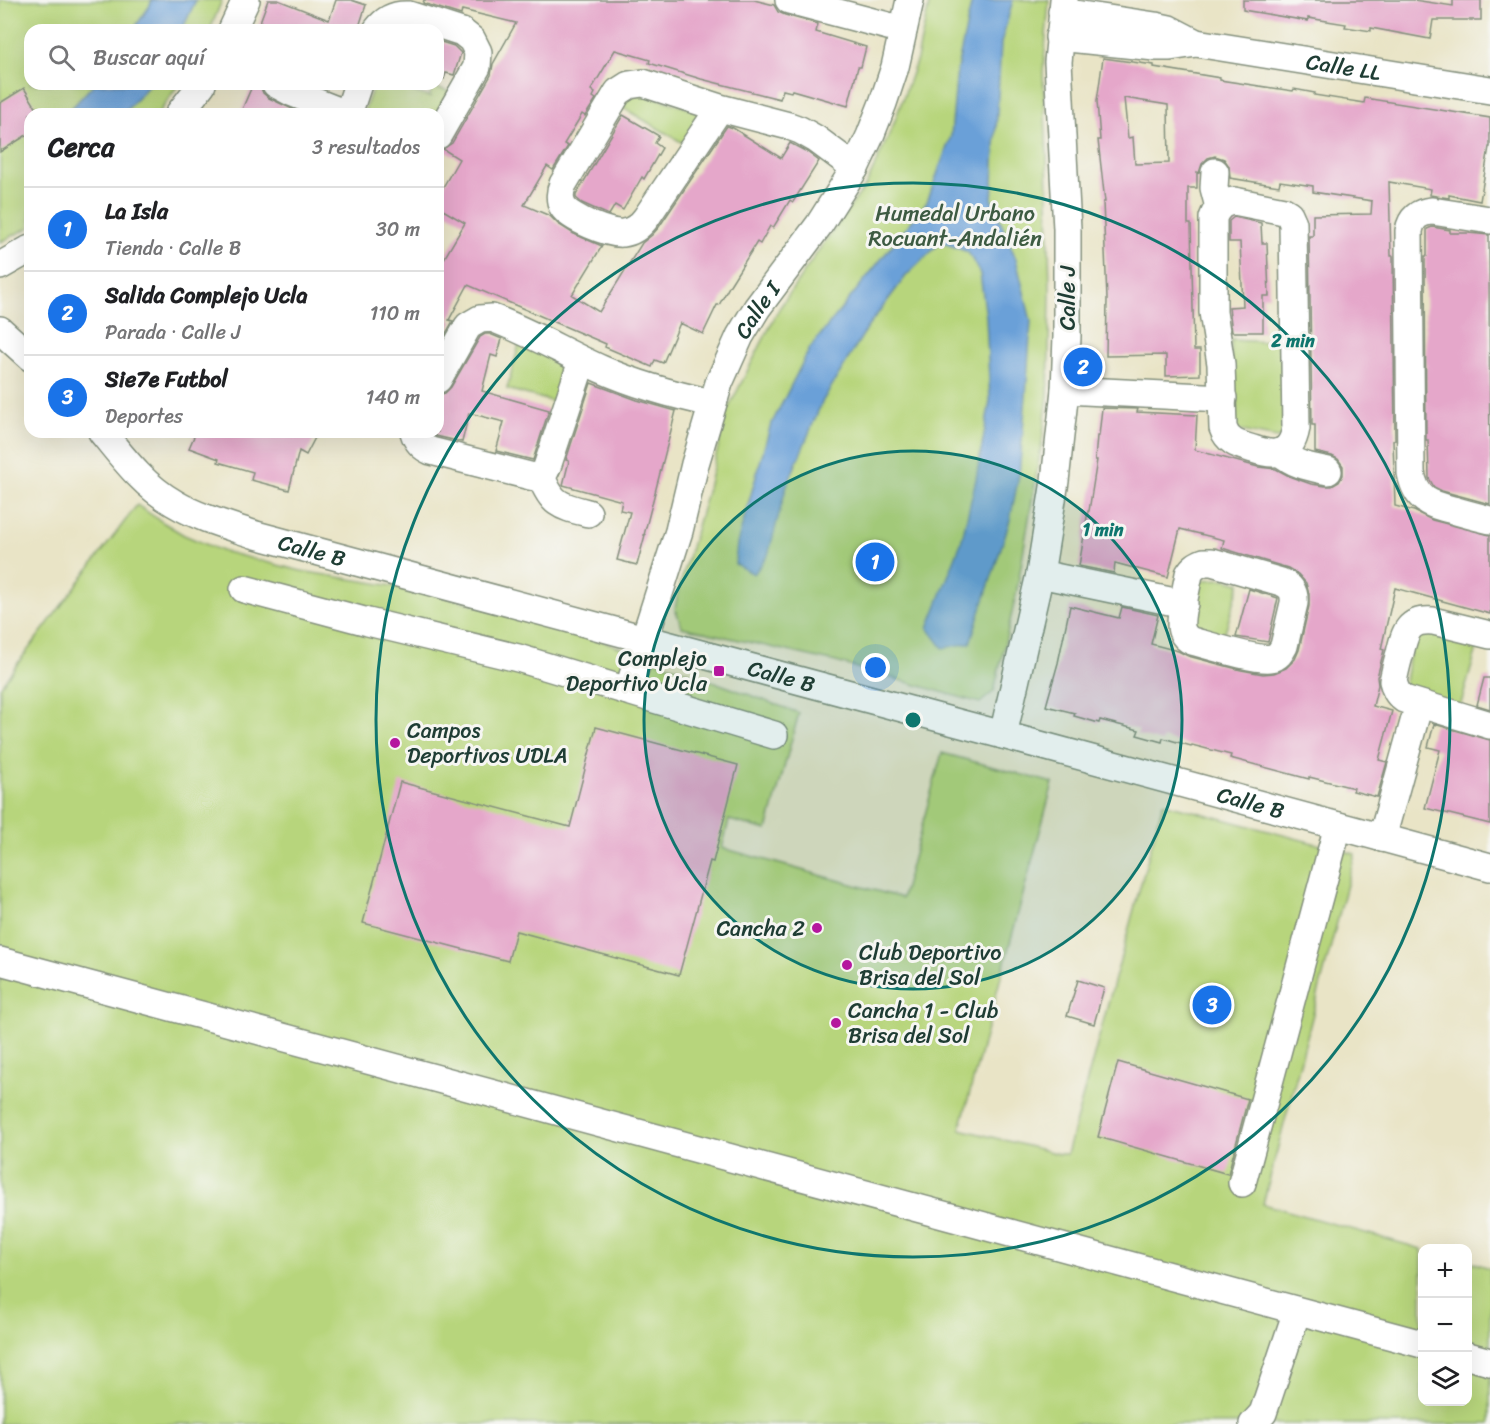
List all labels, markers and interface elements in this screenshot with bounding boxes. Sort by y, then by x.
search box [24,24,444,90]
text: Buscar aquí [93,38,205,77]
icon: search [45,41,78,74]
street label: Calle LL [1303,41,1384,92]
text: Cerca [48,124,114,170]
text: 3 resultados [312,130,420,165]
text: La Isla [105,192,168,231]
park label: Humedal Urbano Rocuant-Andalién [868,194,1042,258]
text: 1 [63,212,72,247]
text: 30 m [376,212,420,247]
text: Tienda · Calle B [105,231,241,266]
street label: Calle J [1048,265,1087,330]
street label: Calle I [723,271,791,346]
text: Salida Complejo Ucla [105,276,307,315]
text: 2 [62,296,73,331]
text: 110 m [370,296,420,331]
text: Parada · Calle J [105,315,241,350]
text: 2 min [1270,325,1315,357]
pin: 2 [1064,344,1102,389]
text: Sie7e Futbol [105,360,228,399]
text: 3 [62,380,73,415]
text: 140 m [366,380,420,415]
text: Deportes [105,399,183,434]
text: 1 min [1083,514,1124,546]
street label: Calle B [274,522,350,578]
pin: 1 [856,540,894,584]
place label: Complejo Deportivo Ucla [566,639,708,703]
street label: Calle B [743,648,820,703]
your location [861,653,890,682]
marker: Complejo Deportivo Ucla [712,664,726,678]
centre of rings [903,710,923,730]
place label: Campos Deportivos UDLA [407,711,568,775]
marker: Campos Deportivos UDLA [388,736,402,750]
street label: Calle B [1213,774,1289,830]
place label: Cancha 2 [716,909,805,948]
marker: Cancha 2 [810,921,824,935]
place label: Club Deportivo Brisa del Sol [859,933,1001,997]
marker: Club Deportivo Brisa del Sol [840,958,854,972]
pin: 3 [1192,982,1232,1028]
place label: Cancha 1 - Club Brisa del Sol [848,991,999,1055]
marker: Cancha 1 - Club Brisa del Sol [829,1016,843,1030]
map controls [1418,1244,1472,1406]
button: + [1418,1244,1472,1298]
button: − [1418,1298,1472,1352]
button: layers [1418,1352,1472,1406]

